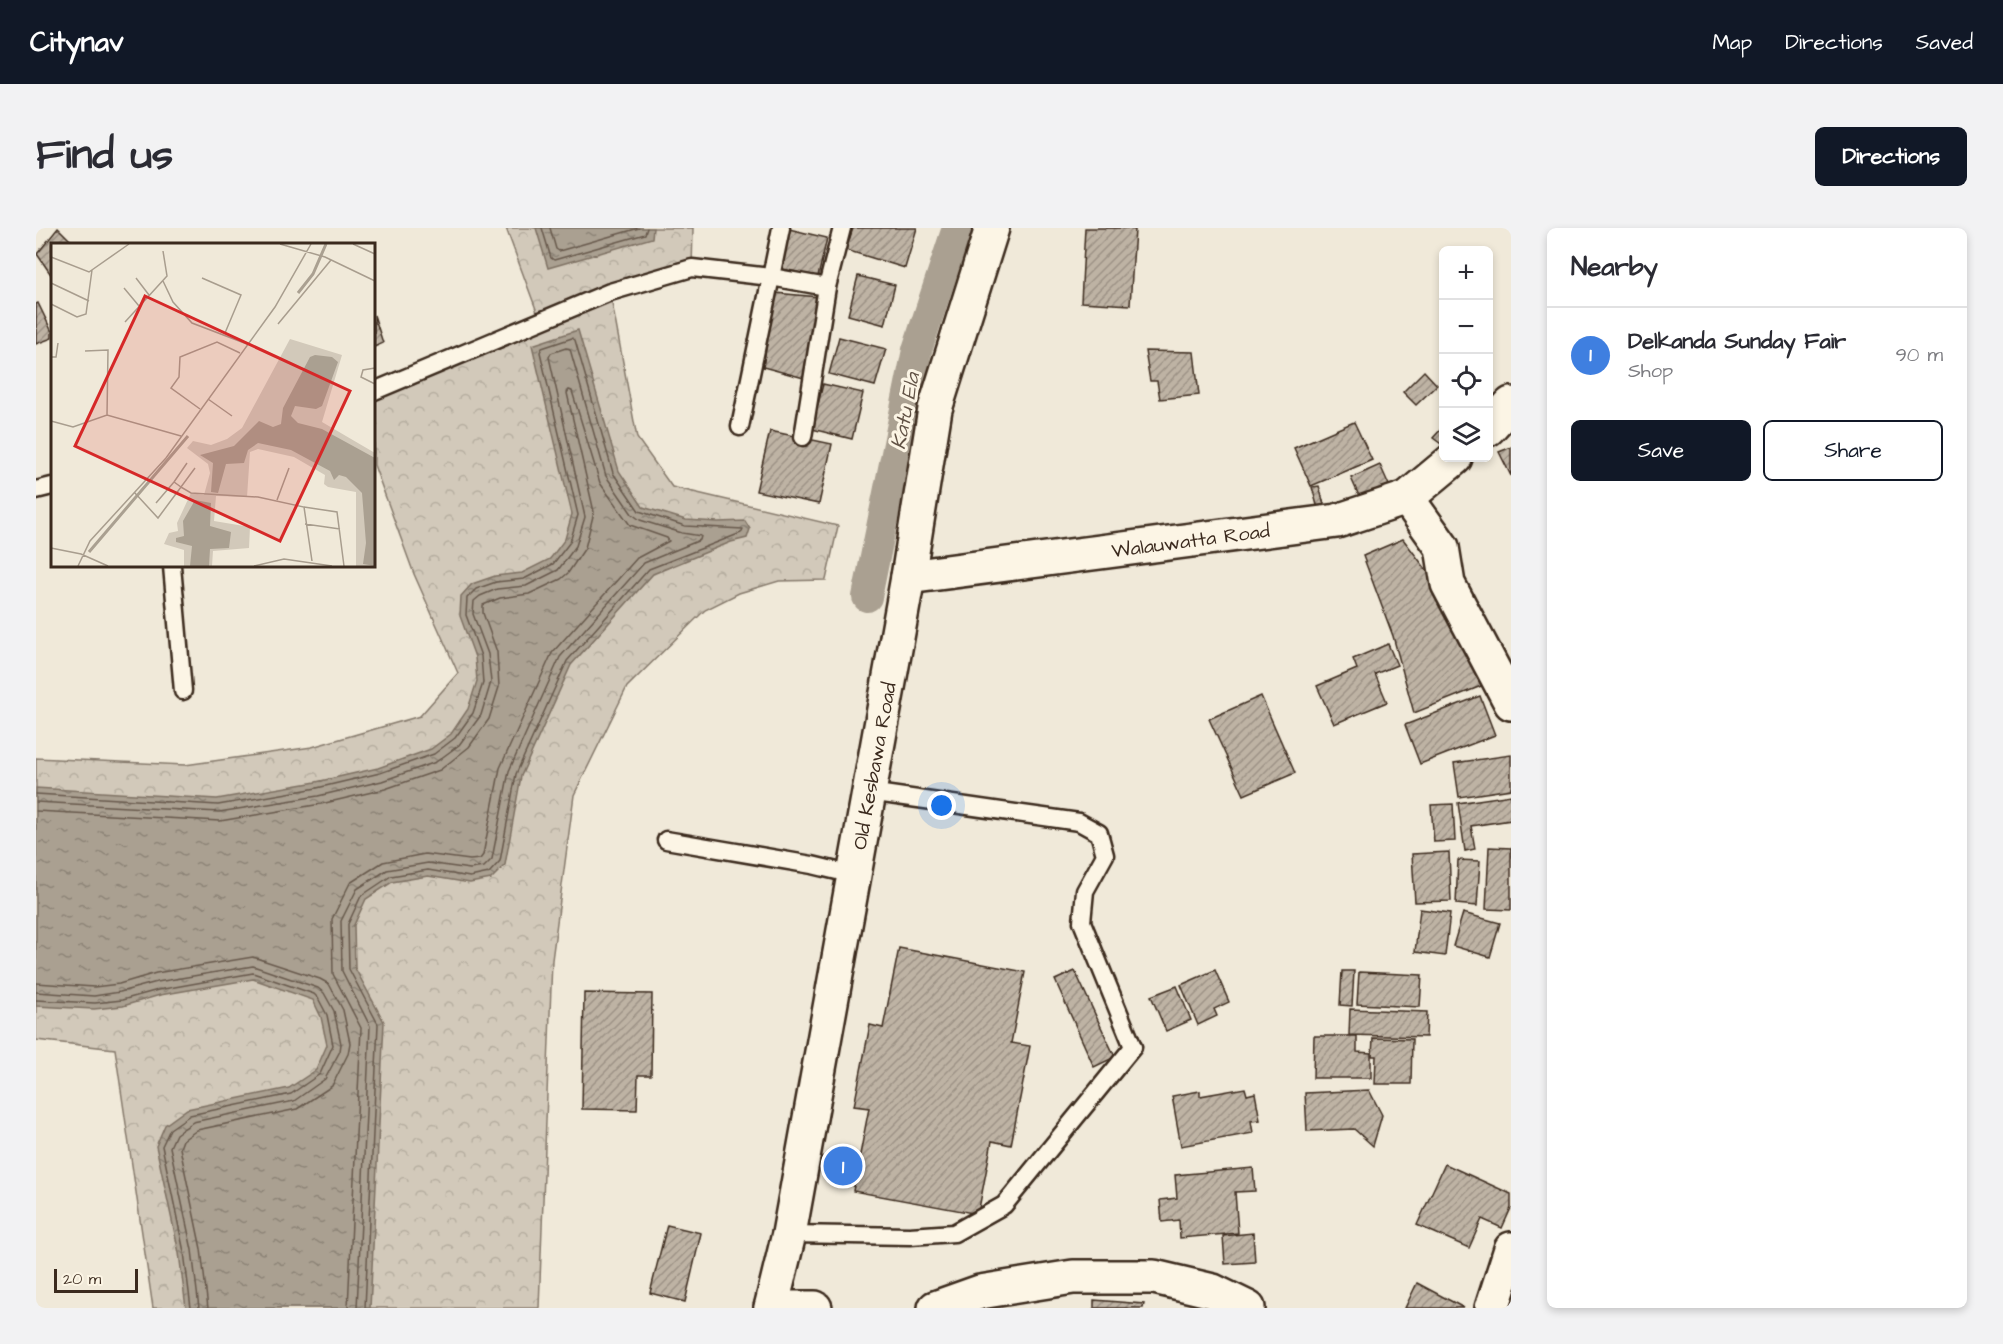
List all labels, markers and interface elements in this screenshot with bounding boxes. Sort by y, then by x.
text: Citynav [30,23,124,62]
text: Map [1712,28,1752,57]
text: Directions [1785,28,1883,57]
text: Saved [1916,28,1973,57]
text: Find us [36,127,173,185]
button: Directions [1815,127,1967,186]
inset map [51,243,375,567]
map controls [1439,246,1493,462]
button: + [1439,246,1493,300]
text: Nearby [1571,249,1658,285]
button: − [1439,300,1493,354]
text: Delkanda Sunday Fair [1628,326,1846,357]
text: 1 [1589,341,1592,369]
text: 90 m [1895,341,1943,369]
button: locate [1439,354,1493,408]
text: Shop [1628,357,1673,385]
water label: Katu Ela [884,369,927,452]
button: layers [1439,408,1493,462]
button: Save [1571,420,1751,481]
button: Share [1763,420,1943,481]
street label: Walauwatta Road [1110,517,1271,565]
street label: Old Kesbawa Road [846,680,904,852]
your location [927,791,956,820]
pin: 1 [824,1144,862,1188]
scale bar [54,1266,138,1294]
text: 20 m [63,1268,101,1290]

